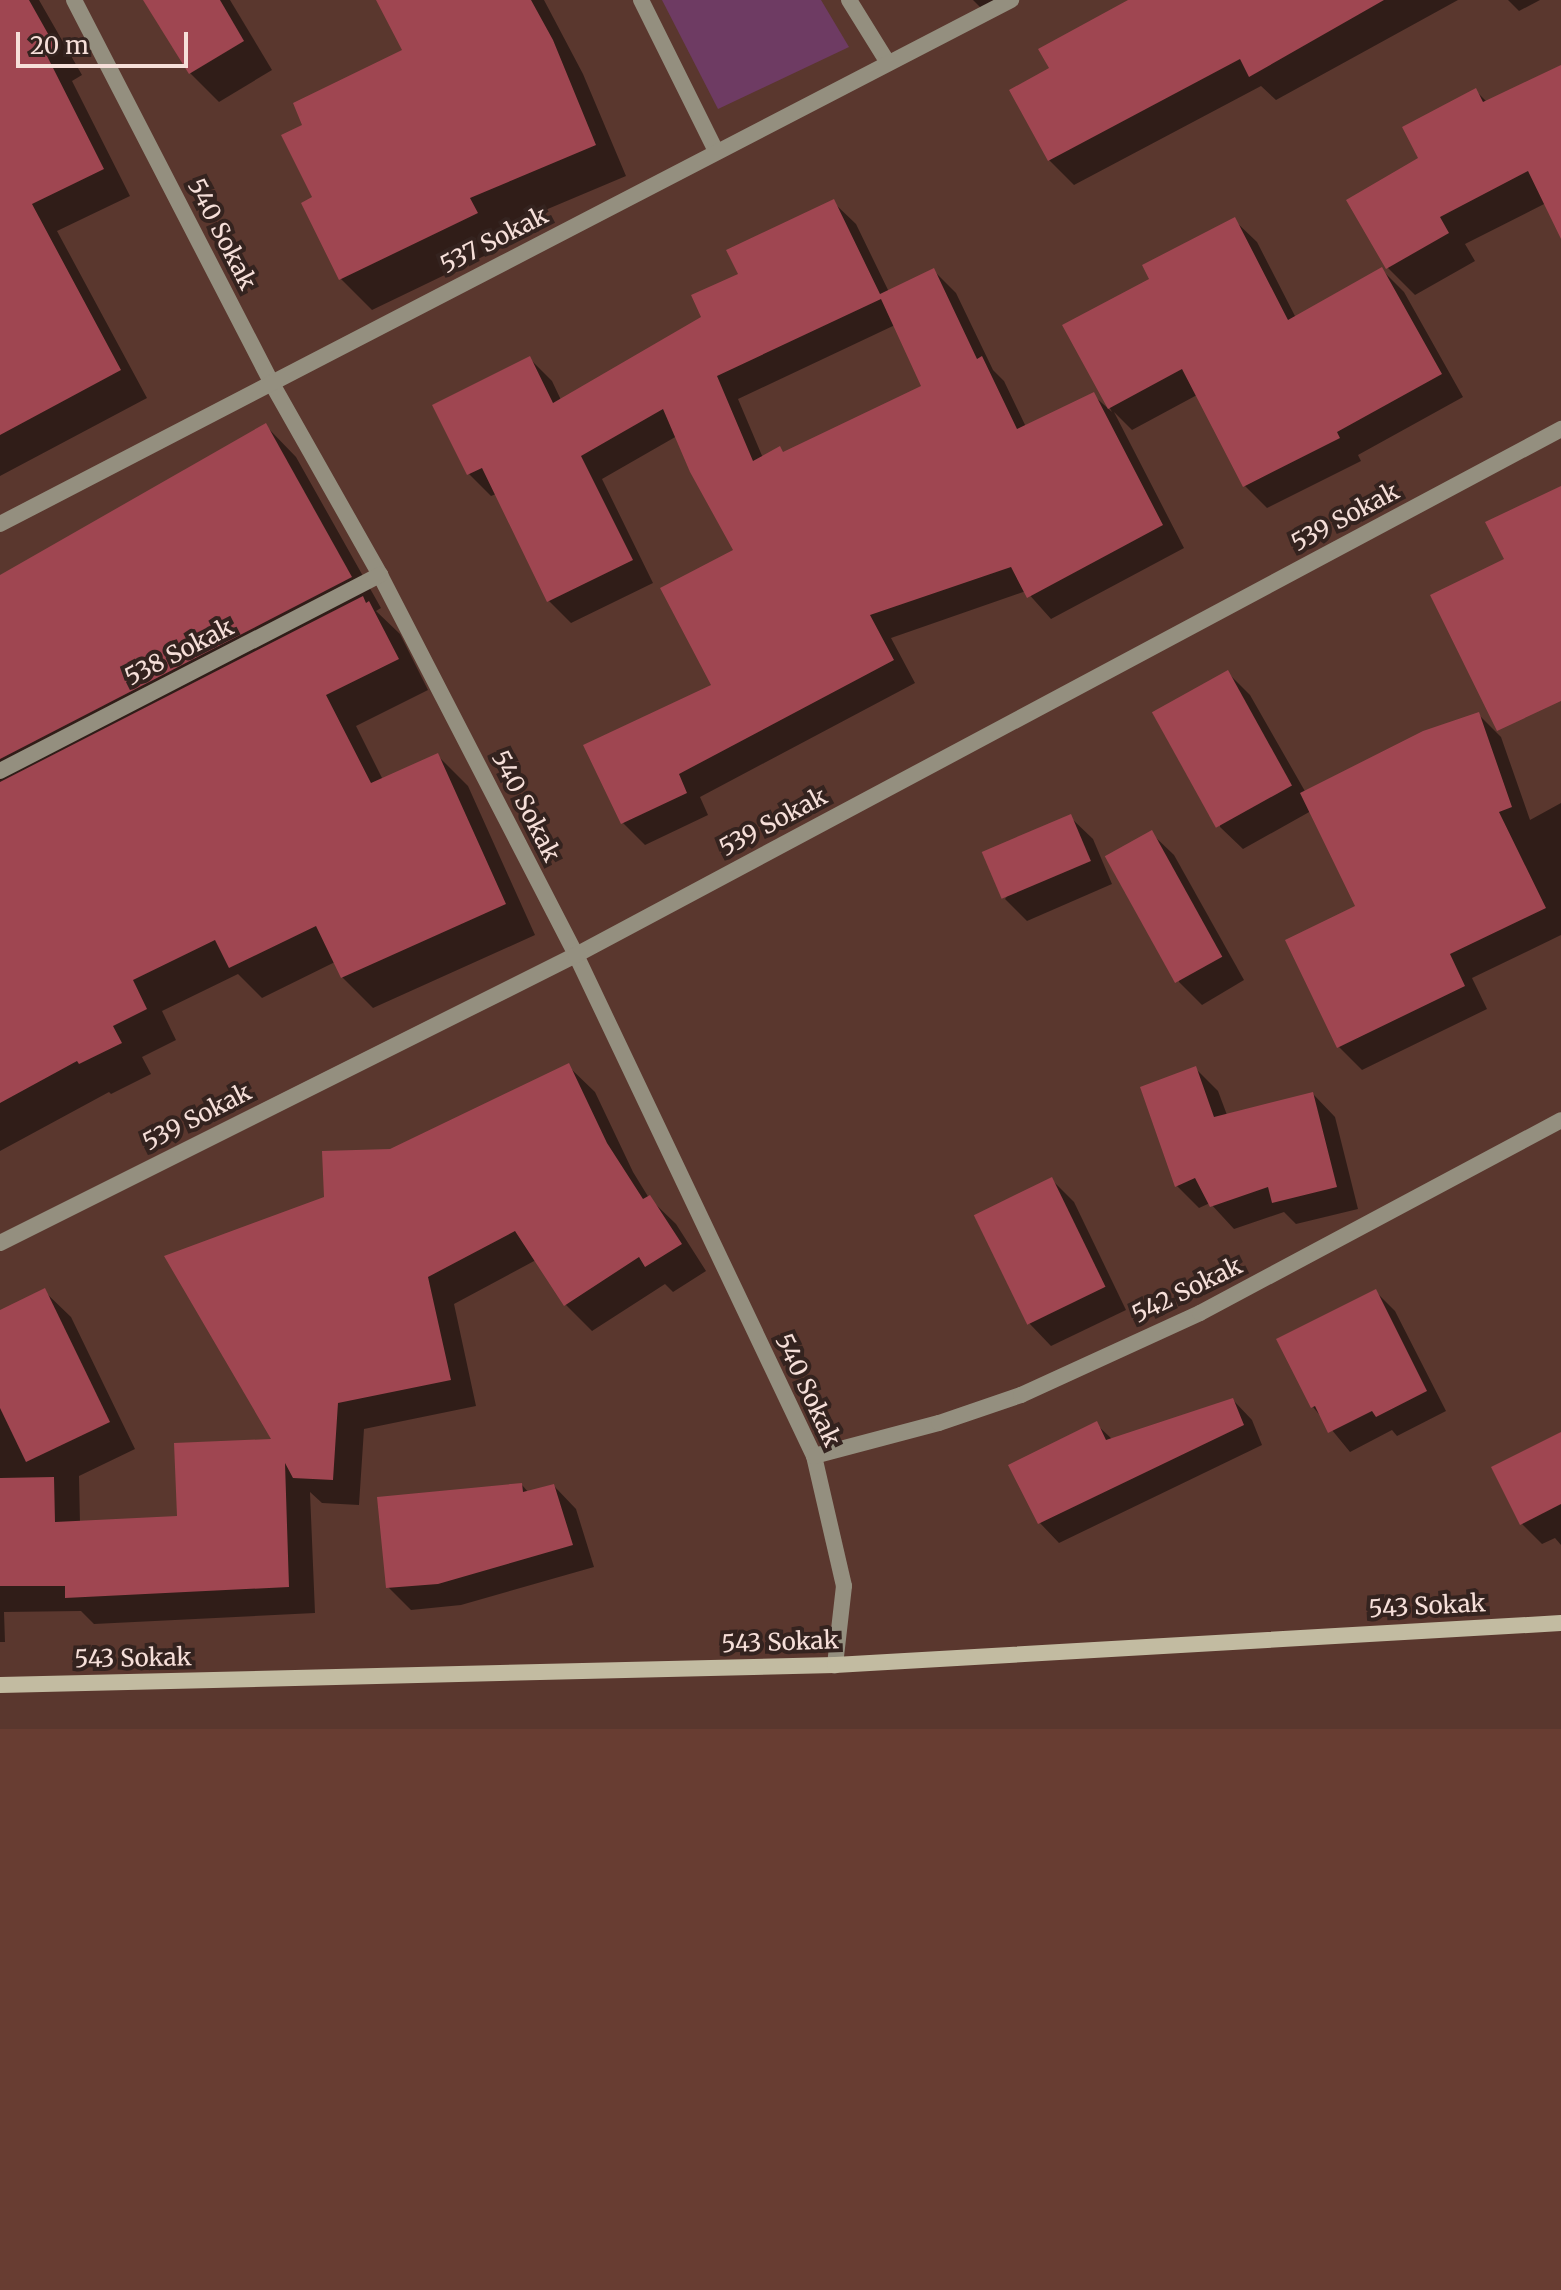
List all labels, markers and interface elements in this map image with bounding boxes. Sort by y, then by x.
scale bar [20,16,192,66]
text: 20 m [30,30,89,61]
street label: 540 Sokak [182,174,262,294]
street label: 537 Sokak [435,201,553,279]
street label: 539 Sokak [1286,477,1404,557]
street label: 538 Sokak [120,612,238,692]
street label: 540 Sokak [486,746,566,866]
street label: 539 Sokak [714,782,832,862]
street label: 539 Sokak [138,1077,256,1157]
street label: 542 Sokak [1127,1251,1247,1329]
street label: 540 Sokak [769,1329,847,1451]
street label: 543 Sokak [1368,1589,1486,1623]
street label: 543 Sokak [721,1626,839,1658]
street label: 543 Sokak [74,1643,192,1673]

